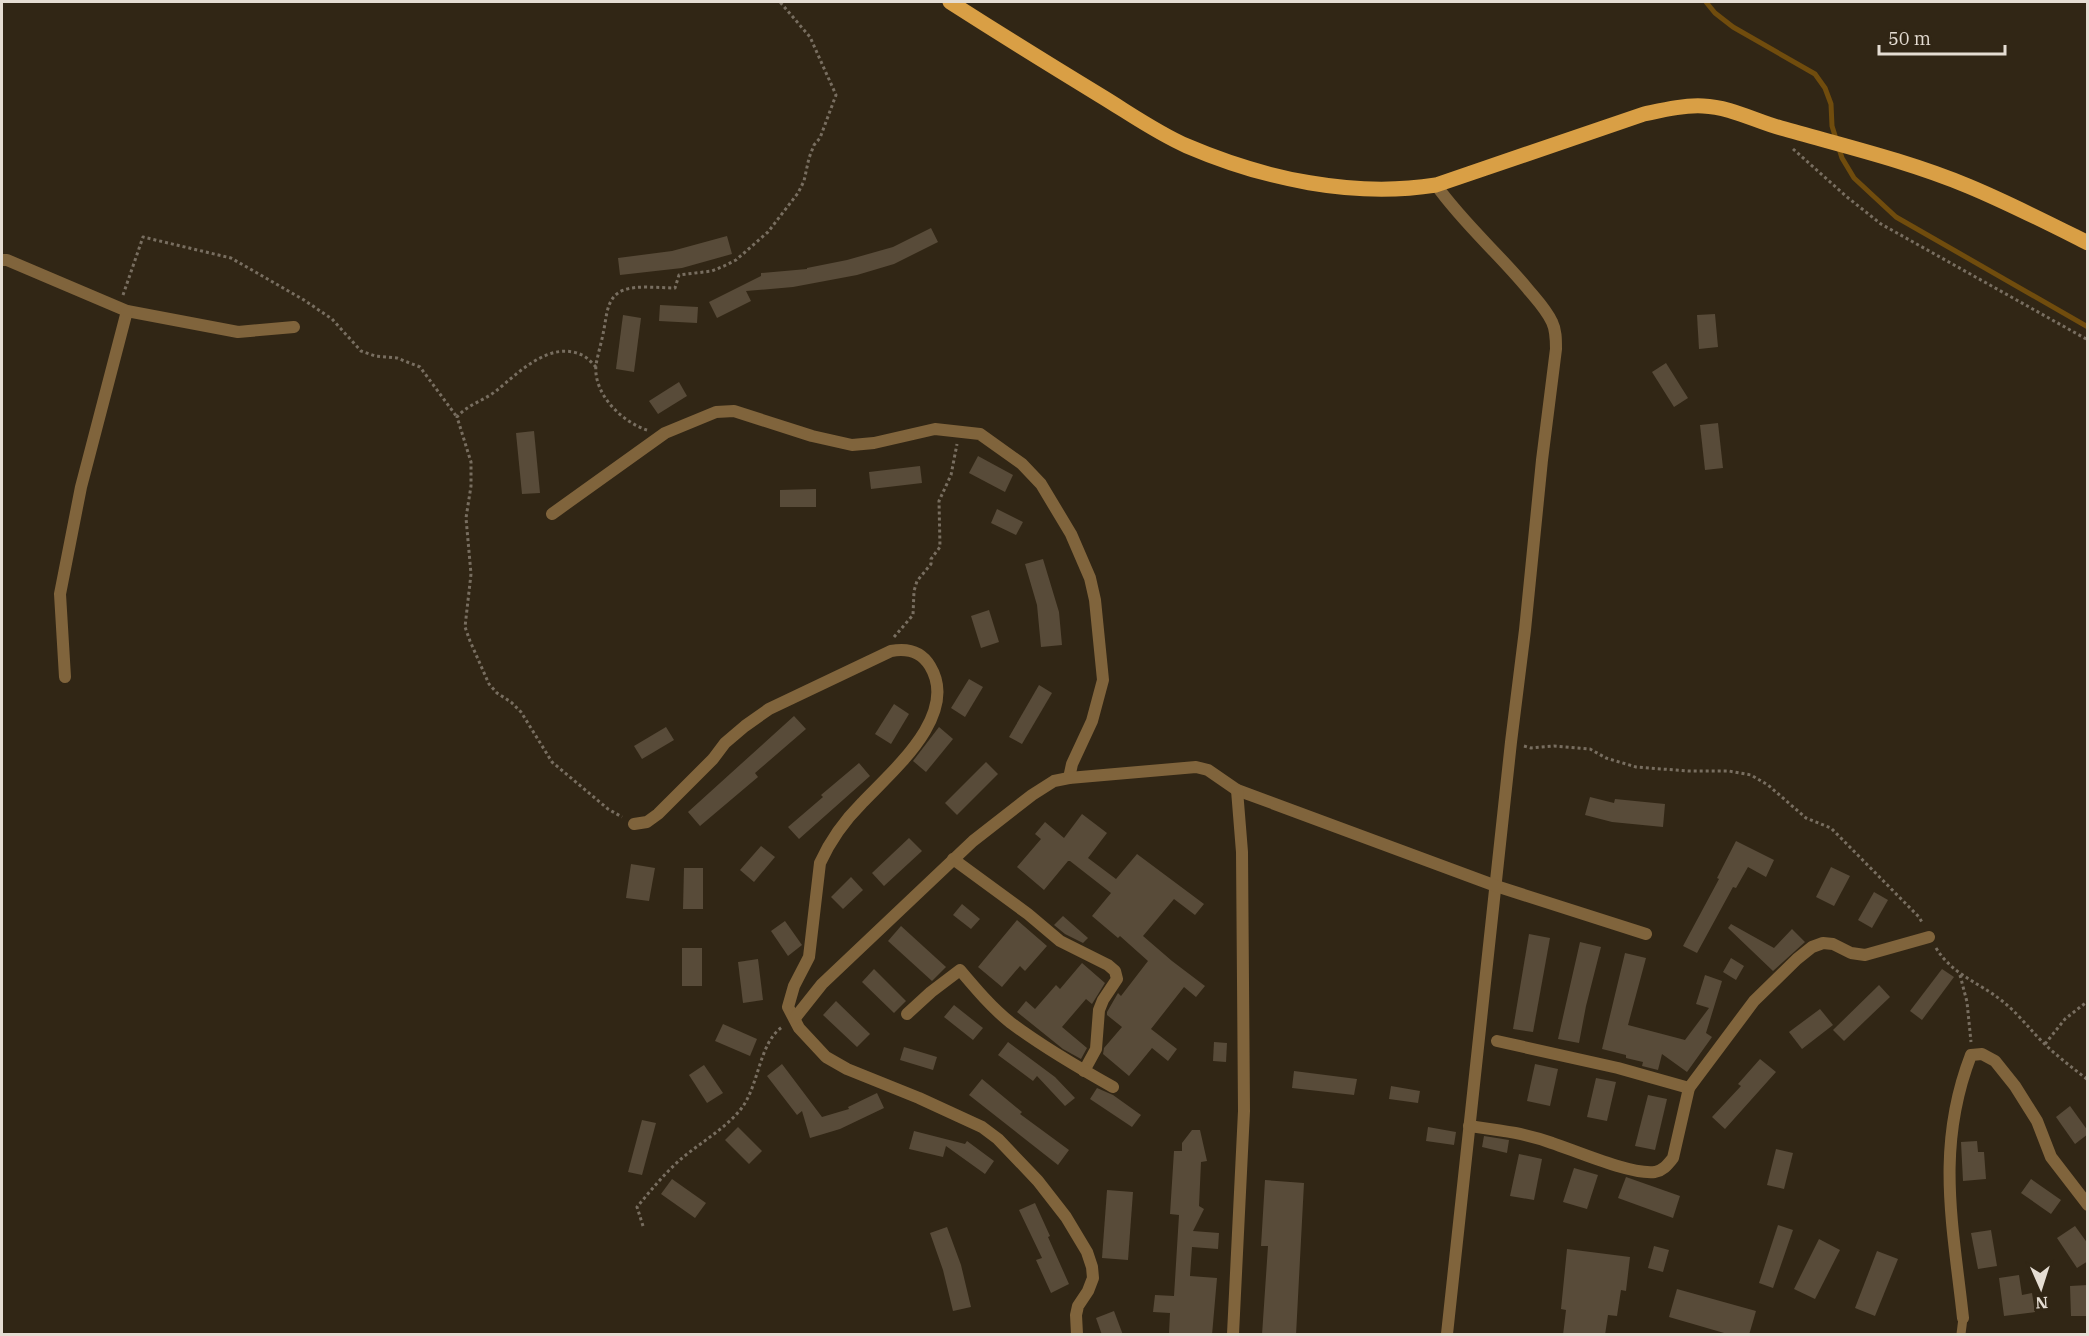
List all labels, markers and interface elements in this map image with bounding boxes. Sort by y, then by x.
scale bar [1879,18,2005,56]
text: 50 m [1888,27,1931,50]
north arrow [2011,1258,2071,1318]
text: N [2035,1293,2049,1313]

